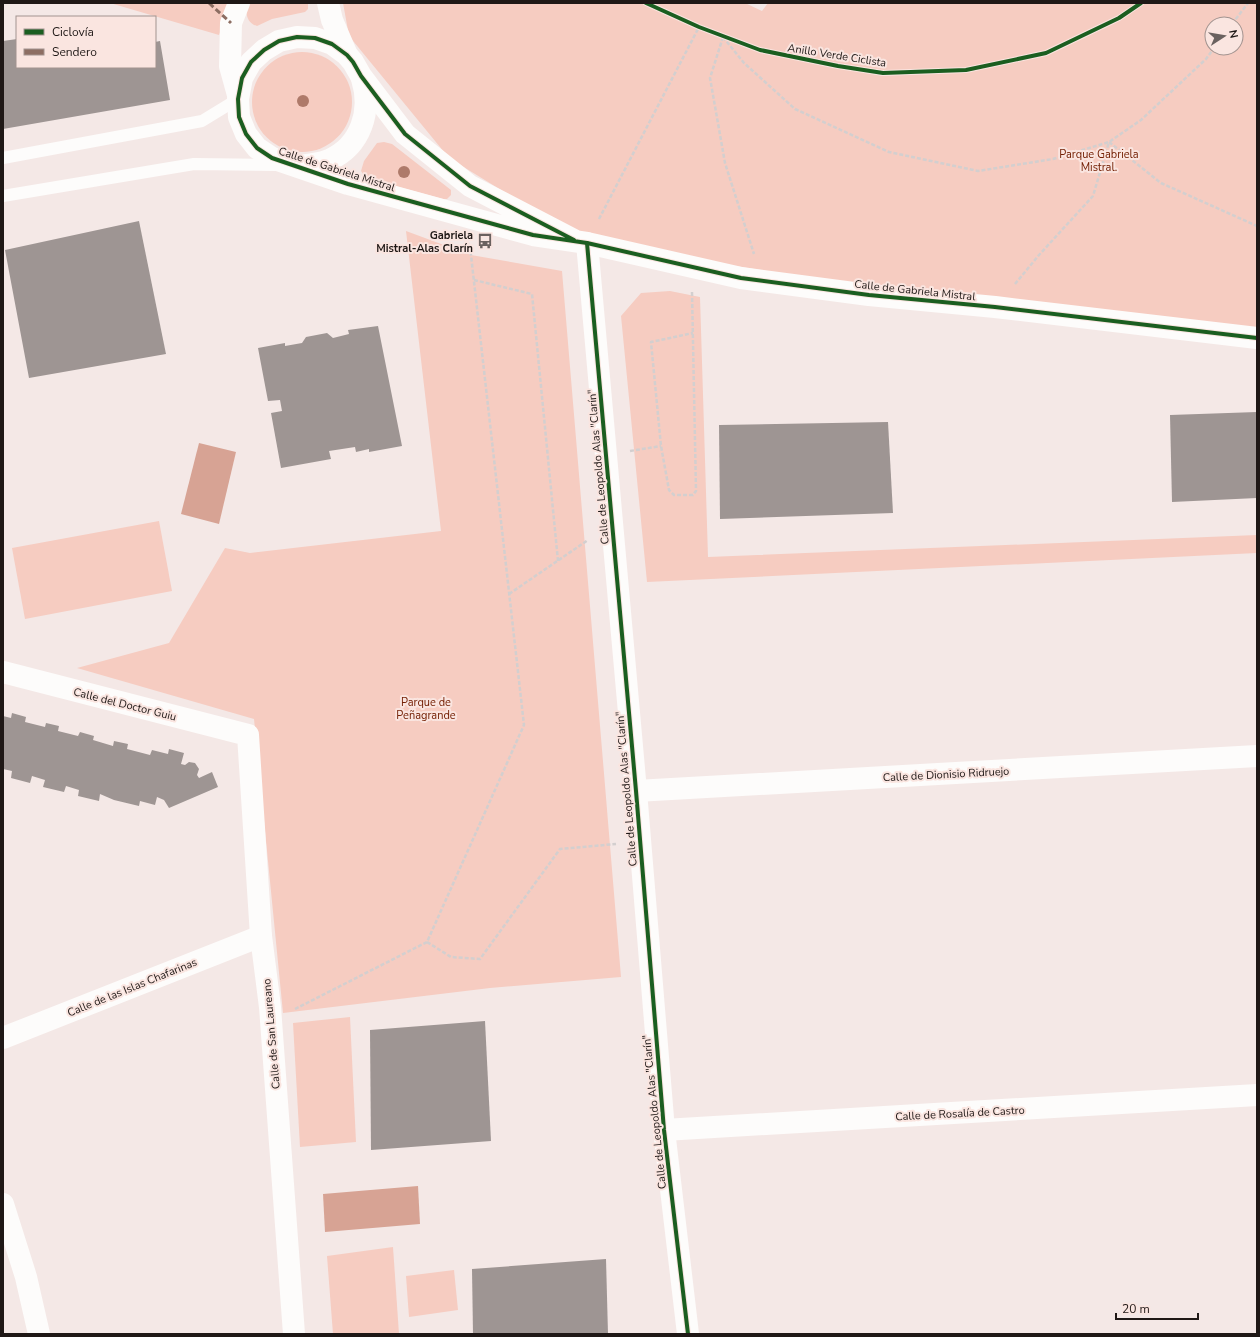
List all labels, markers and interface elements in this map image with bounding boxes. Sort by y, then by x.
legend [16,16,156,68]
north arrow [1204,16,1244,56]
text: Ciclovía [52,24,94,40]
text: N [1225,28,1241,40]
street label: Anillo Verde Ciclista [786,40,888,71]
text: Sendero [52,44,97,60]
street label: Calle de Gabriela Mistral [277,144,398,196]
park label: Parque Gabriela Mistral. [1059,147,1139,175]
place label: Gabriela Mistral-Alas Clarín [376,228,473,256]
bus stop icon: Gabriela Mistral-Alas Clarín [476,232,494,250]
street label: Calle de Gabriela Mistral [854,277,977,304]
street label: Calle de Leopoldo Alas "Clarín" [584,389,613,545]
street label: Calle del Doctor Guiu [72,684,178,725]
park label: Parque de Peñagrande [396,695,456,723]
street label: Calle de Leopoldo Alas "Clarín" [612,711,641,867]
street label: Calle de Dionisio Ridruejo [882,764,1010,785]
street label: Calle de las Islas Chafarinas [65,955,199,1020]
street label: Calle de San Laureano [259,978,284,1090]
street label: Calle de Leopoldo Alas "Clarín" [639,1034,670,1190]
street label: Calle de Rosalía de Castro [895,1103,1025,1124]
scale bar [1116,1295,1198,1321]
text: 20 m [1122,1301,1150,1317]

